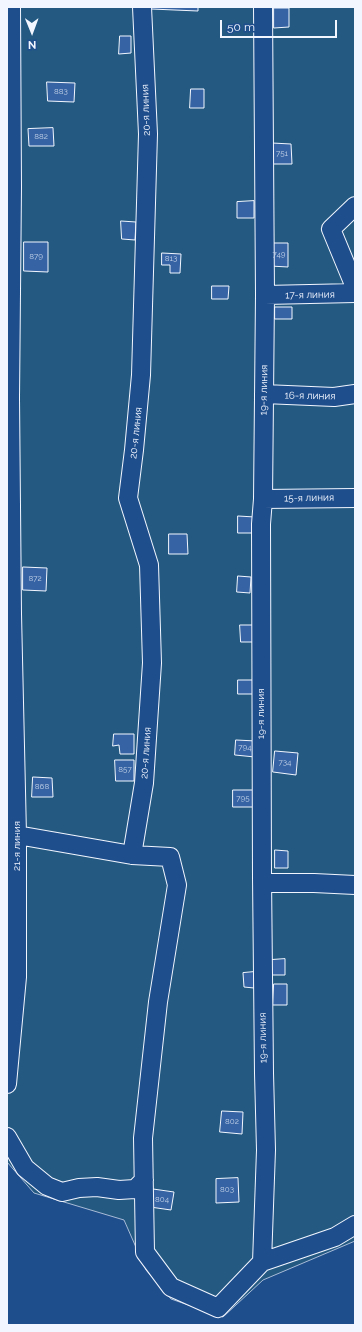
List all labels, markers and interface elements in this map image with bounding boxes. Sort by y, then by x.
north arrow [12,12,52,52]
scale bar [222,12,339,38]
text: 50 m [227,20,255,34]
text: N [28,38,37,51]
street label: 20-я линия [139,84,153,136]
house number: 883 [54,87,68,97]
house number: 882 [34,132,48,142]
house number: 751 [276,149,288,159]
house number: 749 [273,250,285,260]
house number: 879 [29,252,43,262]
house number: 813 [165,254,177,264]
street label: 17-я линия [285,289,335,301]
street label: 19-я линия [258,365,270,415]
street label: 16-я линия [284,390,336,402]
street label: 20-я линия [127,407,145,459]
street label: 15-я линия [284,492,334,504]
house number: 872 [28,574,42,584]
street label: 19-я линия [255,689,267,739]
street label: 20-я линия [138,727,154,779]
house number: 794 [238,743,252,753]
house number: 734 [279,758,291,768]
house number: 857 [118,765,132,775]
house number: 868 [35,782,49,792]
house number: 795 [236,794,250,804]
street label: 21-я линия [11,821,23,871]
street label: 19-я линия [257,1013,269,1063]
house number: 802 [225,1117,239,1127]
house number: 803 [220,1185,234,1195]
house number: 804 [155,1195,169,1205]

